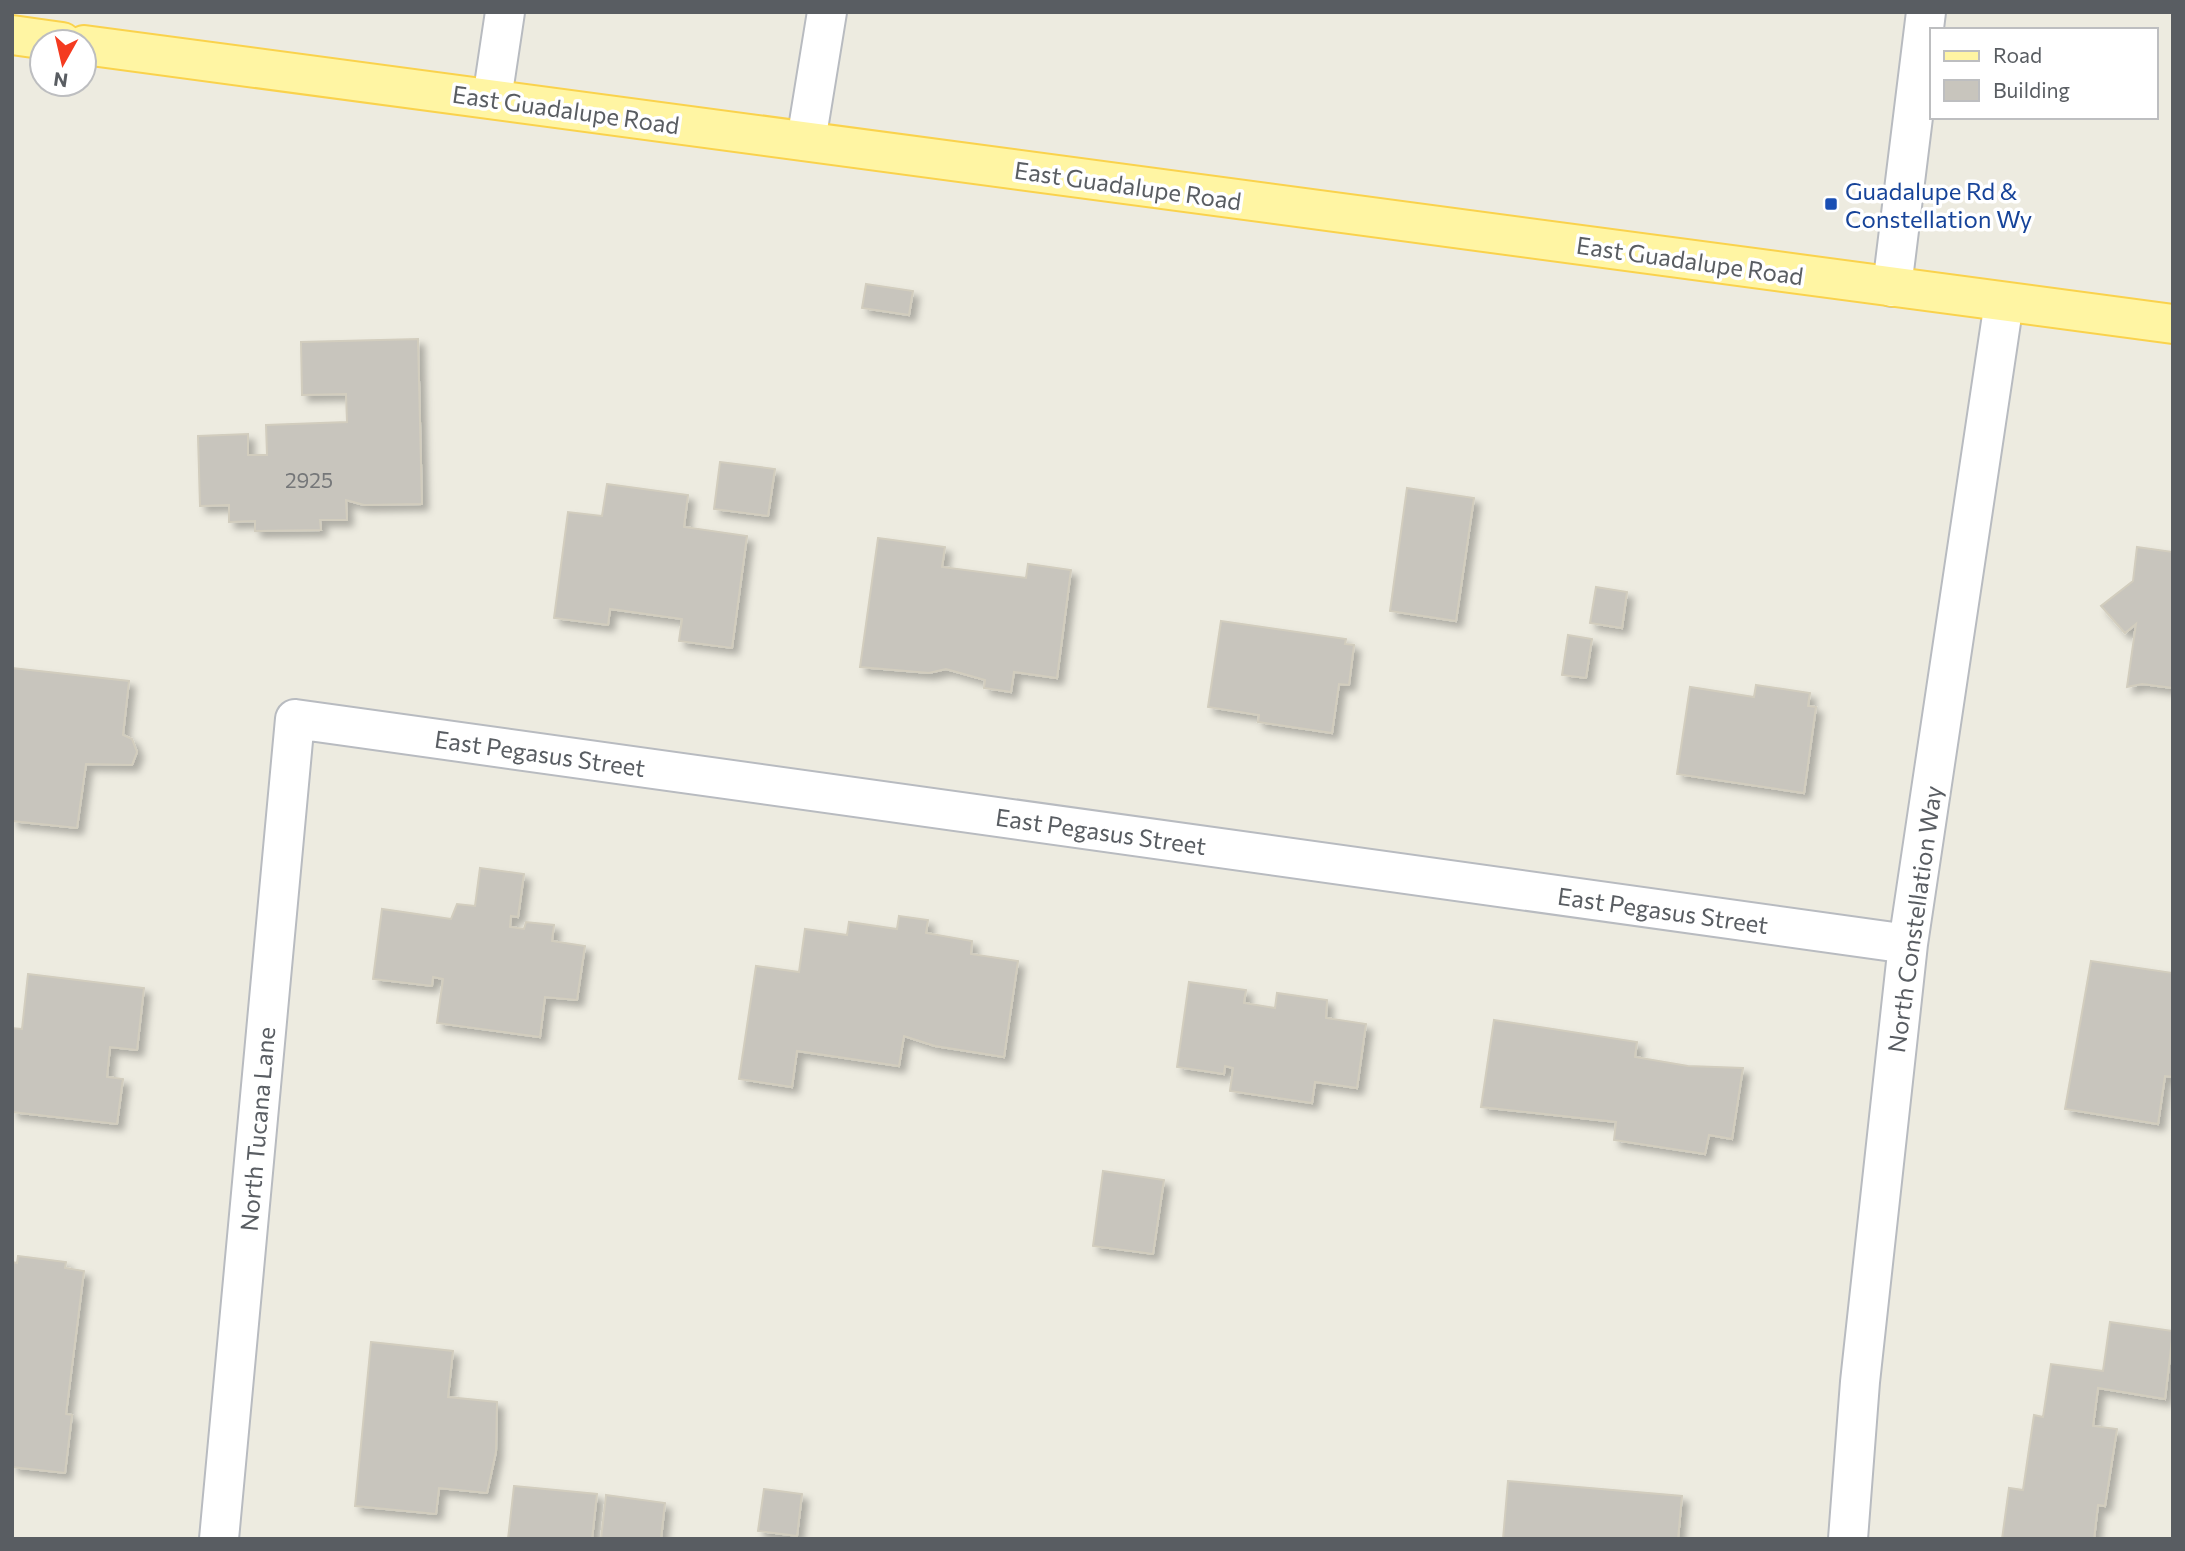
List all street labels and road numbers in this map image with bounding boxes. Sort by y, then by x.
street label: East Guadalupe Road [451,79,681,139]
street label: East Guadalupe Road [1013,155,1243,215]
street label: East Guadalupe Road [1575,230,1805,290]
street label: East Pegasus Street [433,724,647,782]
street label: North Constellation Way [1881,784,1947,1054]
street label: East Pegasus Street [994,802,1208,860]
street label: East Pegasus Street [1556,881,1770,939]
street label: North Tucana Lane [234,1026,280,1232]

